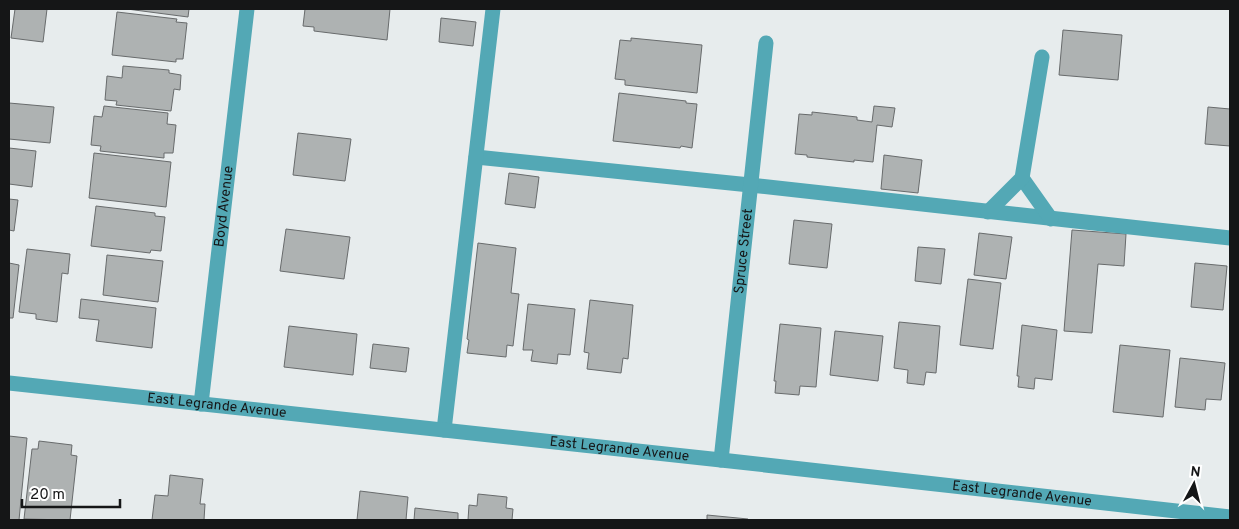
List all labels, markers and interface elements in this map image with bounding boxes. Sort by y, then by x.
street label: Boyd Avenue [211,165,237,248]
street label: Spruce Street [730,208,757,295]
street label: East Legrande Avenue [146,389,287,421]
street label: East Legrande Avenue [549,433,690,465]
north arrow [1169,459,1219,509]
text: N [1189,464,1201,482]
scale bar [22,476,120,508]
street label: East Legrande Avenue [951,477,1093,510]
text: 20 m [30,486,65,505]

